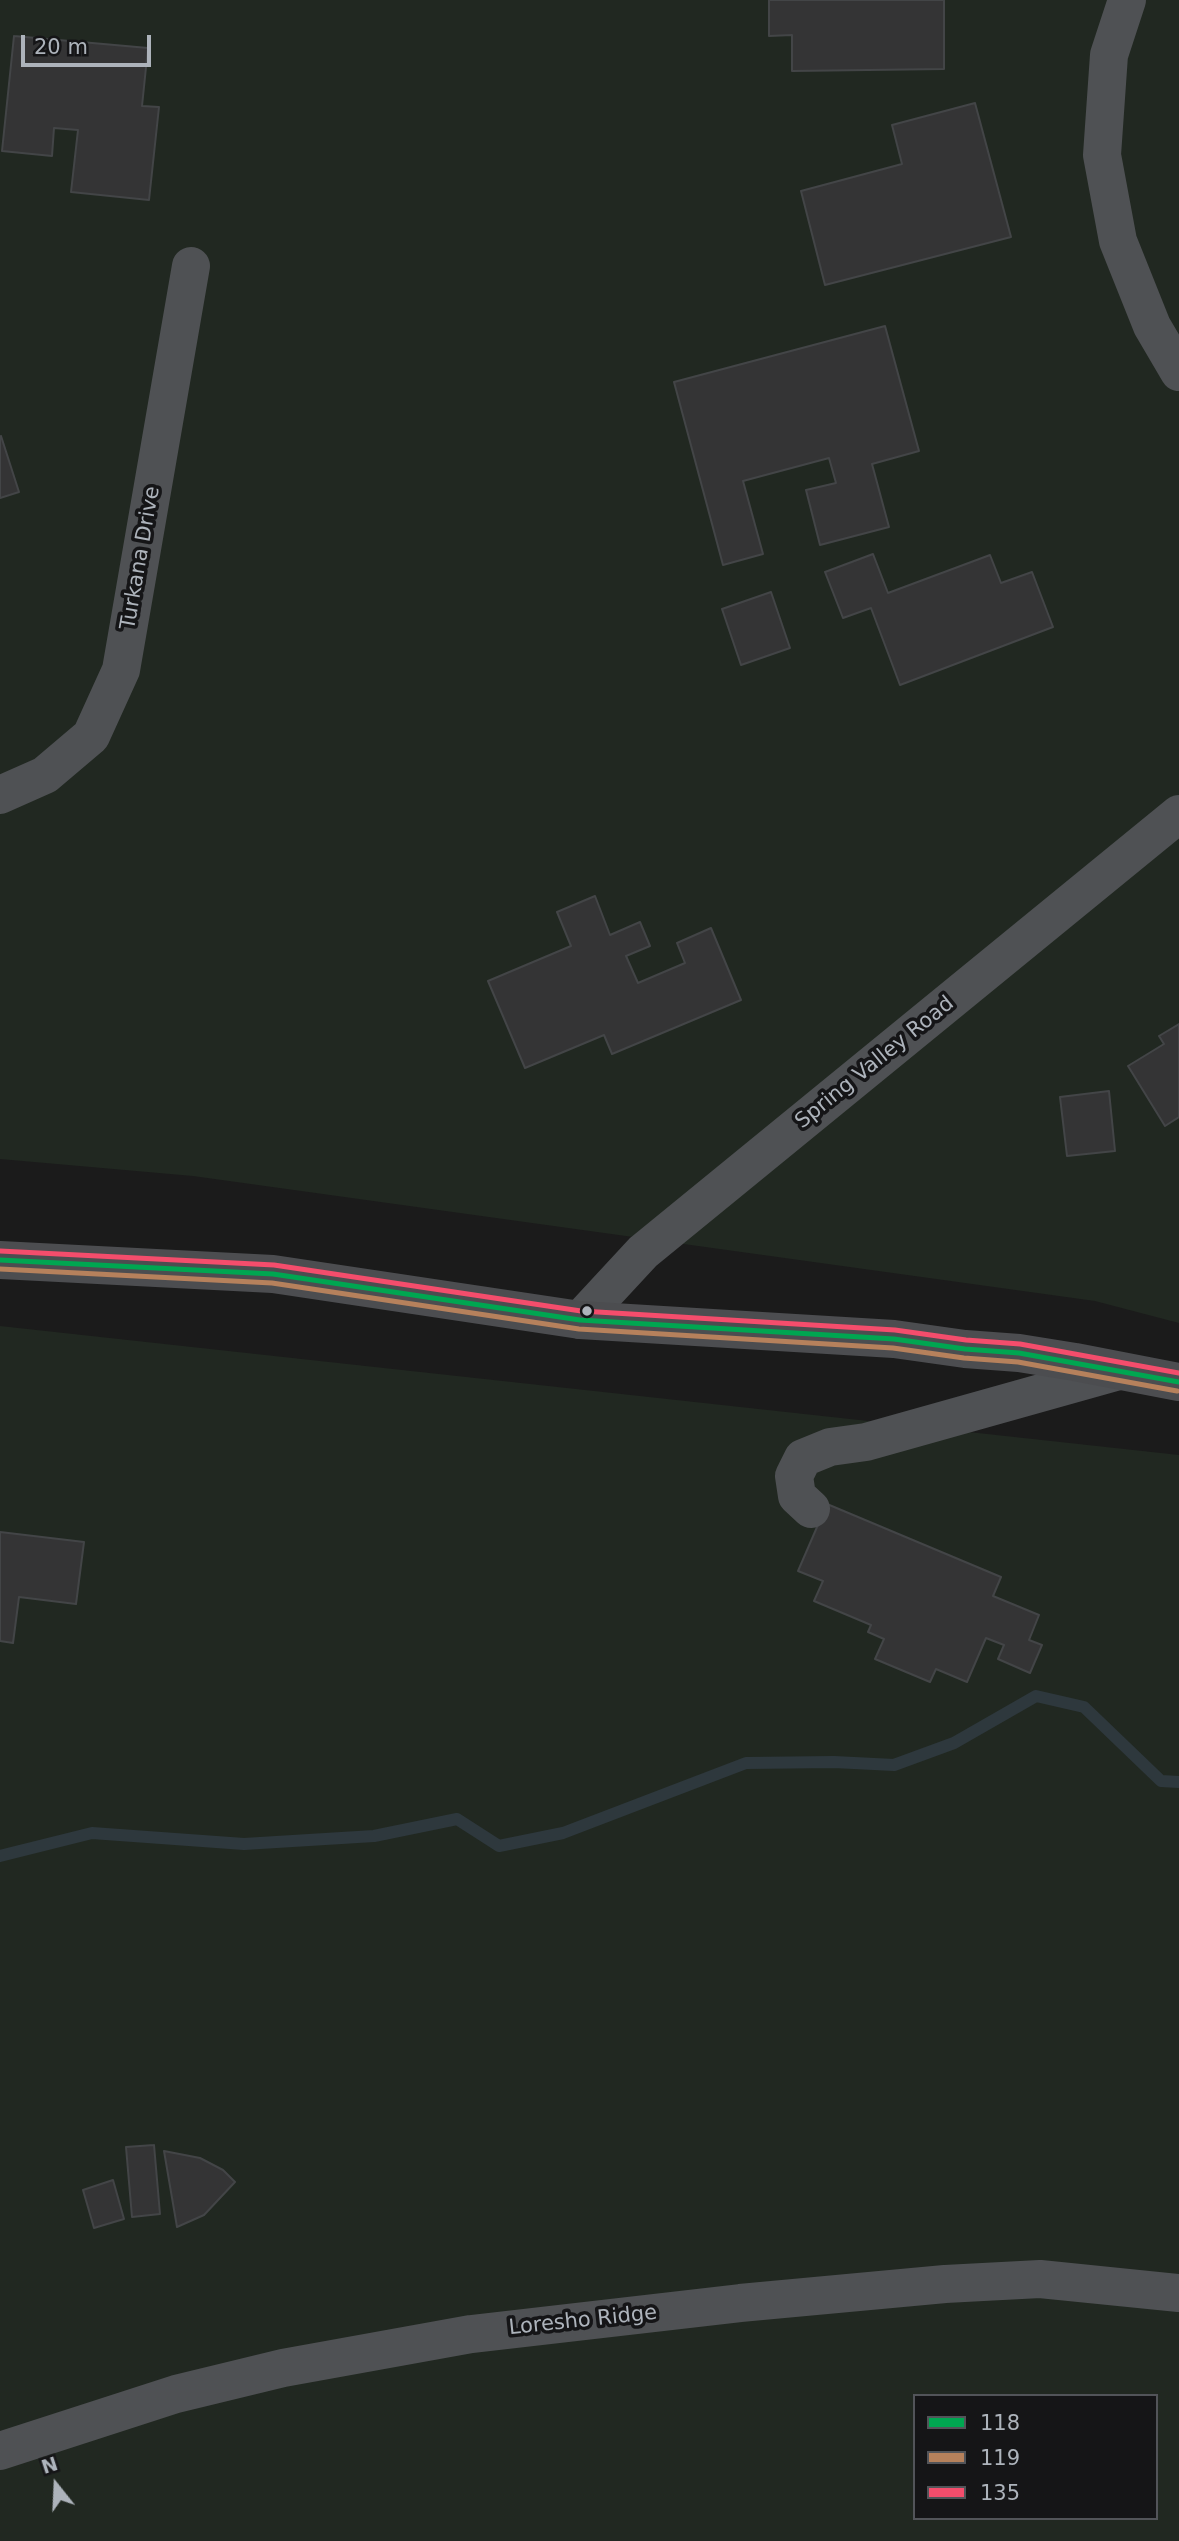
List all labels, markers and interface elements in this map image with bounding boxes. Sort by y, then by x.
scale bar [24,21,154,65]
text: 20 m [34,35,88,59]
street label: Turkana Drive [116,484,166,632]
street label: Spring Valley Road [791,991,959,1135]
unlabelled marker [580,1304,594,1318]
street label: Loresho Ridge [508,2301,658,2341]
legend [913,2394,1158,2520]
text: 118 [980,2411,1020,2435]
text: 119 [980,2446,1020,2470]
north arrow [21,2450,91,2520]
text: N [39,2452,60,2478]
text: 135 [980,2481,1020,2505]

